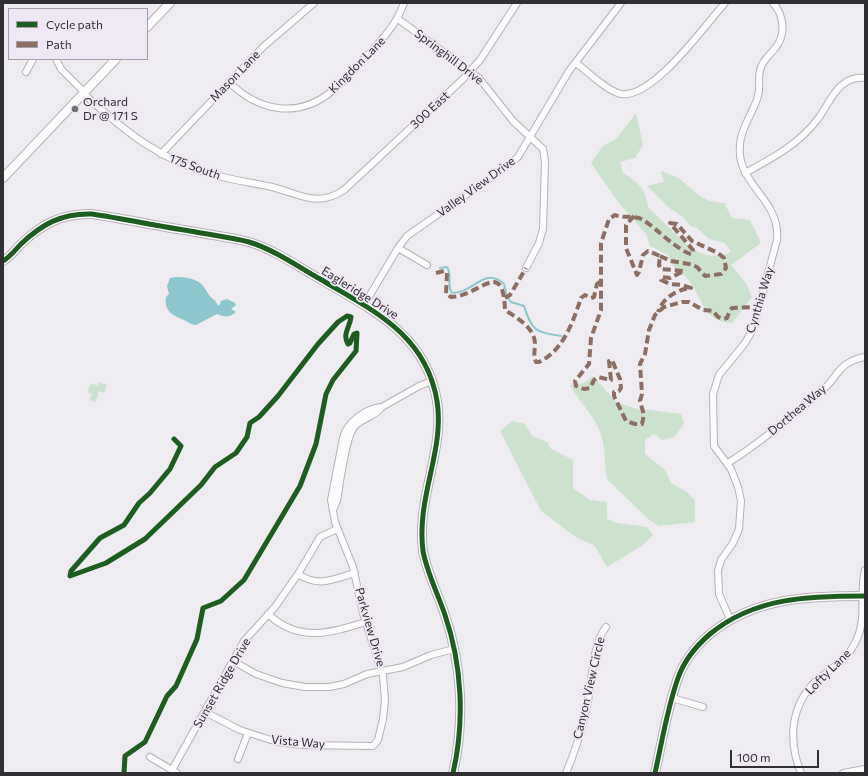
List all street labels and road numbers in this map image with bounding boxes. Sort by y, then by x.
street label: Springhill Drive [412,26,486,88]
street label: Kingdon Lane [326,34,388,96]
street label: Mason Lane [207,47,263,105]
street label: 300 East [407,88,453,132]
street label: 175 South [167,151,223,183]
street label: Valley View Drive [434,154,518,220]
street label: Eagleridge Drive [319,264,401,322]
street label: Cynthia Way [743,265,777,335]
street label: Dorthea Way [765,382,829,438]
street label: Parkview Drive [352,586,388,668]
street label: Sunset Ridge Drive [190,635,254,731]
street label: Canyon View Circle [570,636,608,740]
street label: Lofty Lane [802,646,854,698]
street label: Vista Way [270,732,326,752]

